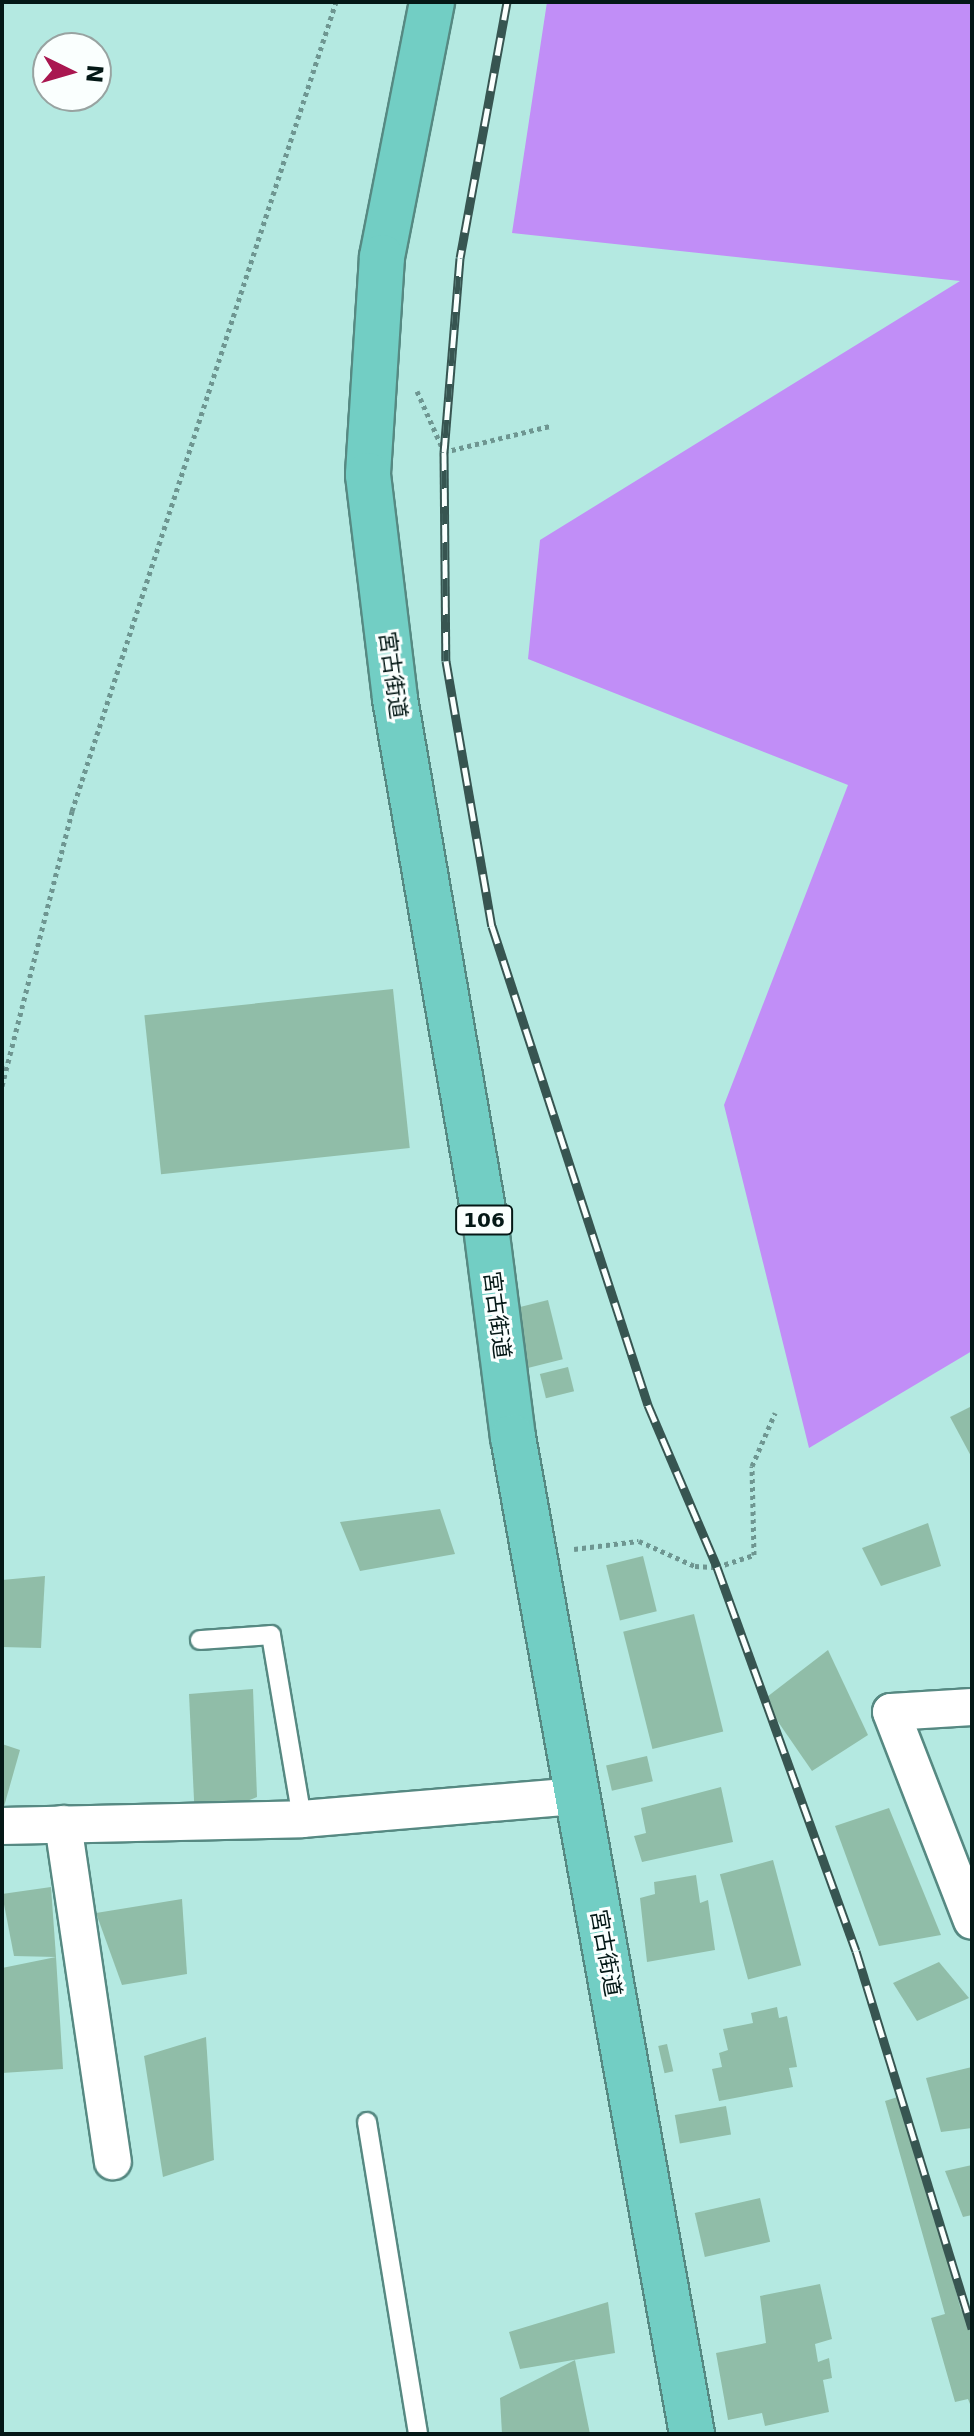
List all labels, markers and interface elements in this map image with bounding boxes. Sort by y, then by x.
north arrow [32,32,112,112]
text: N [81,64,108,84]
street label: 宮古街道 [374,630,412,720]
road number: 106 [454,1204,514,1236]
street label: 宮古街道 [479,1270,515,1360]
street label: 宮古街道 [585,1907,627,1999]

